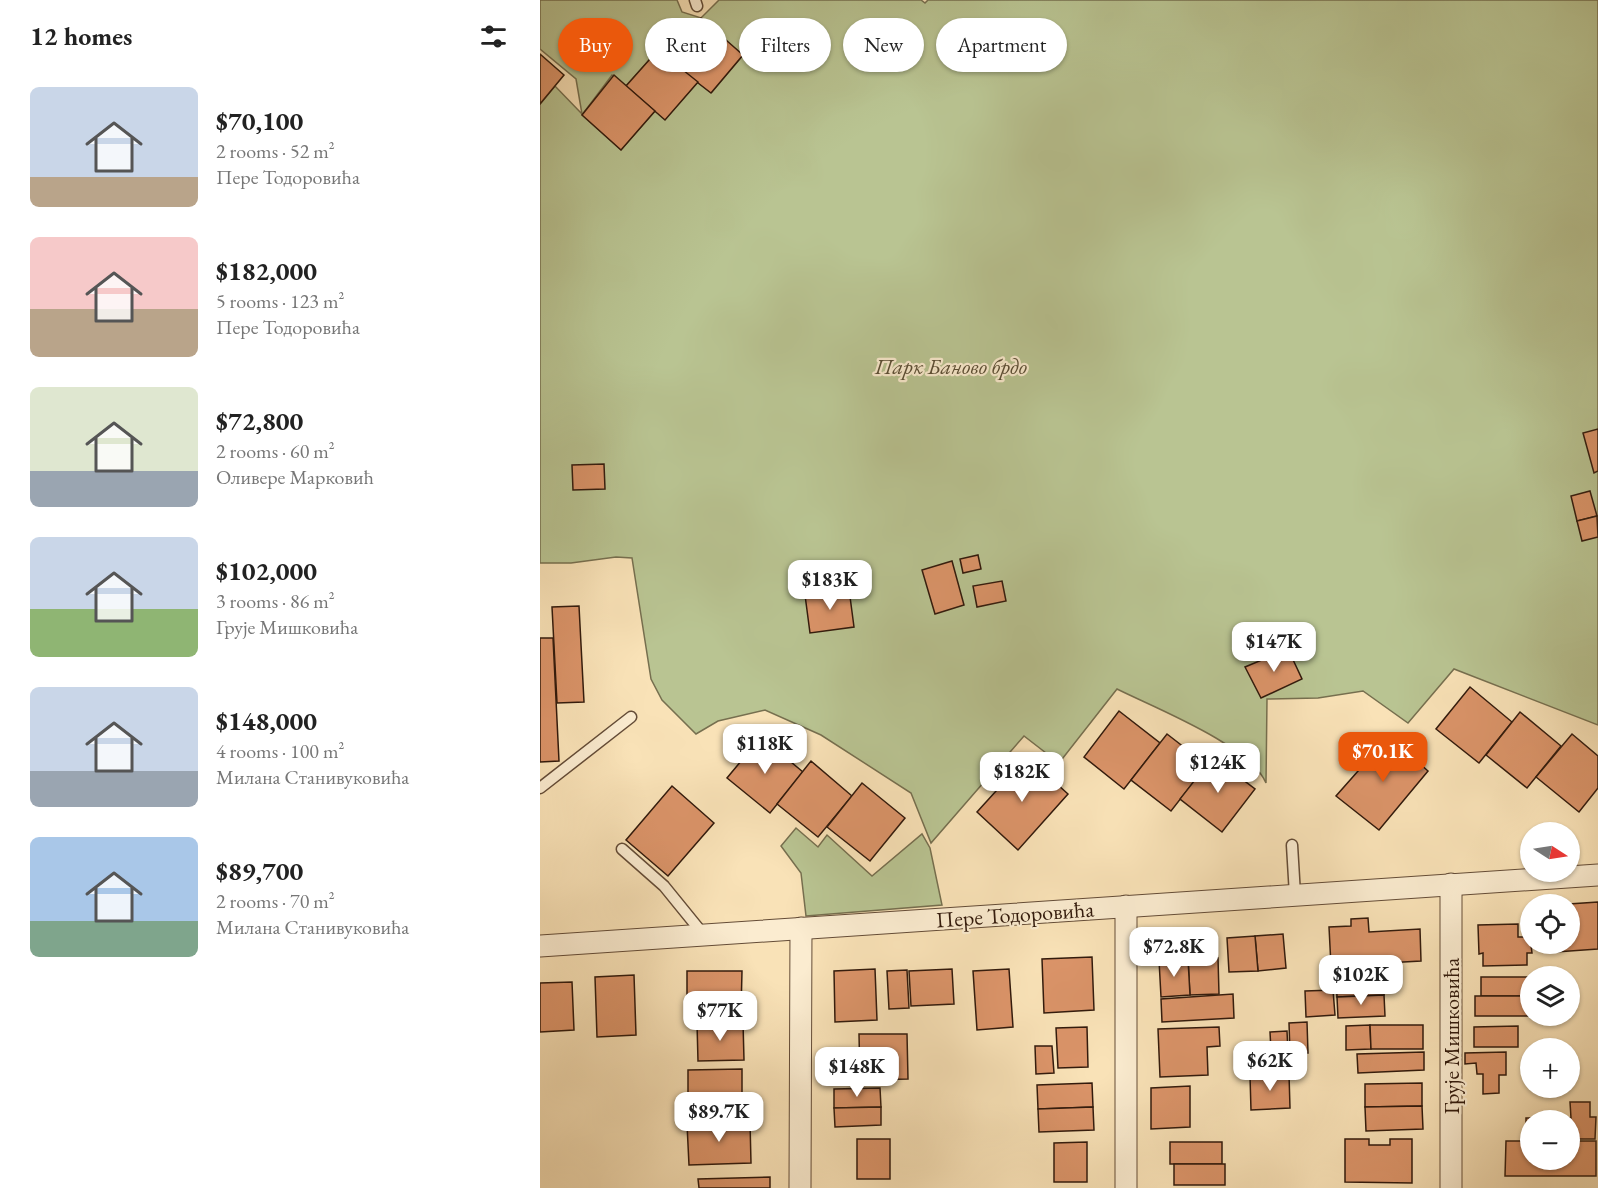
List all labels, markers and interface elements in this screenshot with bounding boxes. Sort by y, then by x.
chip: Buy [558,18,633,72]
chip: Rent [645,18,727,72]
chip: Filters [739,18,831,72]
chip: New [843,18,924,72]
chip: Apartment [936,18,1067,72]
text: 12 homes [30,19,132,53]
icon: filters [477,20,510,53]
text: $70,100 [216,104,303,138]
icon: home [78,111,150,183]
text: 2 rooms · 52 m² [216,138,335,164]
text: Пере Тодоровића [216,164,360,190]
text: $182,000 [216,254,317,288]
icon: home [78,261,150,333]
text: 5 rooms · 123 m² [216,288,344,314]
text: Пере Тодоровића [216,314,360,340]
park label: Парк Баново брдо [874,352,1027,381]
text: $72,800 [216,404,303,438]
icon: home [78,411,150,483]
text: 2 rooms · 60 m² [216,438,335,464]
text: Оливере Марковић [216,464,374,490]
text: $102,000 [216,554,317,588]
pin: $183K [788,560,872,611]
icon: home [78,561,150,633]
text: $183K [802,566,858,592]
text: 3 rooms · 86 m² [216,588,335,614]
text: Грује Мишковића [216,614,358,640]
pin: $147K [1232,622,1316,673]
text: $147K [1246,628,1302,654]
text: $148,000 [216,704,317,738]
icon: home [78,711,150,783]
pin: $118K [723,724,807,775]
text: $118K [737,730,793,756]
pin: $70.1K [1334,732,1432,783]
text: 4 rooms · 100 m² [216,738,344,764]
text: $70.1K [1352,738,1414,764]
pin: $124K [1176,743,1260,794]
text: $124K [1190,749,1246,775]
pin: $182K [980,752,1064,803]
text: $182K [994,758,1050,784]
text: Милана Станивуковића [216,764,409,790]
north arrow [1520,822,1580,882]
map controls [1520,822,1580,1170]
text: $89,700 [216,854,303,888]
icon: home [78,861,150,933]
text: 2 rooms · 70 m² [216,888,335,914]
street label: Пере Тодоровића [935,894,1095,934]
button: locate [1520,894,1580,954]
text: Милана Станивуковића [216,914,409,940]
pin: $72.8K [1125,927,1223,978]
text: $72.8K [1143,933,1205,959]
pin: $102K [1319,955,1403,1006]
street label: Грује Мишковића [1437,958,1466,1114]
text: $102K [1333,961,1389,987]
button: layers [1520,966,1580,1026]
pin: $77K [684,991,756,1042]
text: $77K [697,997,743,1023]
button: + [1520,1038,1580,1098]
pin: $62K [1234,1041,1306,1092]
pin: $148K [815,1047,899,1098]
text: $62K [1247,1047,1293,1073]
text: $148K [829,1053,885,1079]
pin: $89.7K [670,1092,768,1143]
text: $89.7K [688,1098,750,1124]
button: − [1520,1110,1580,1170]

